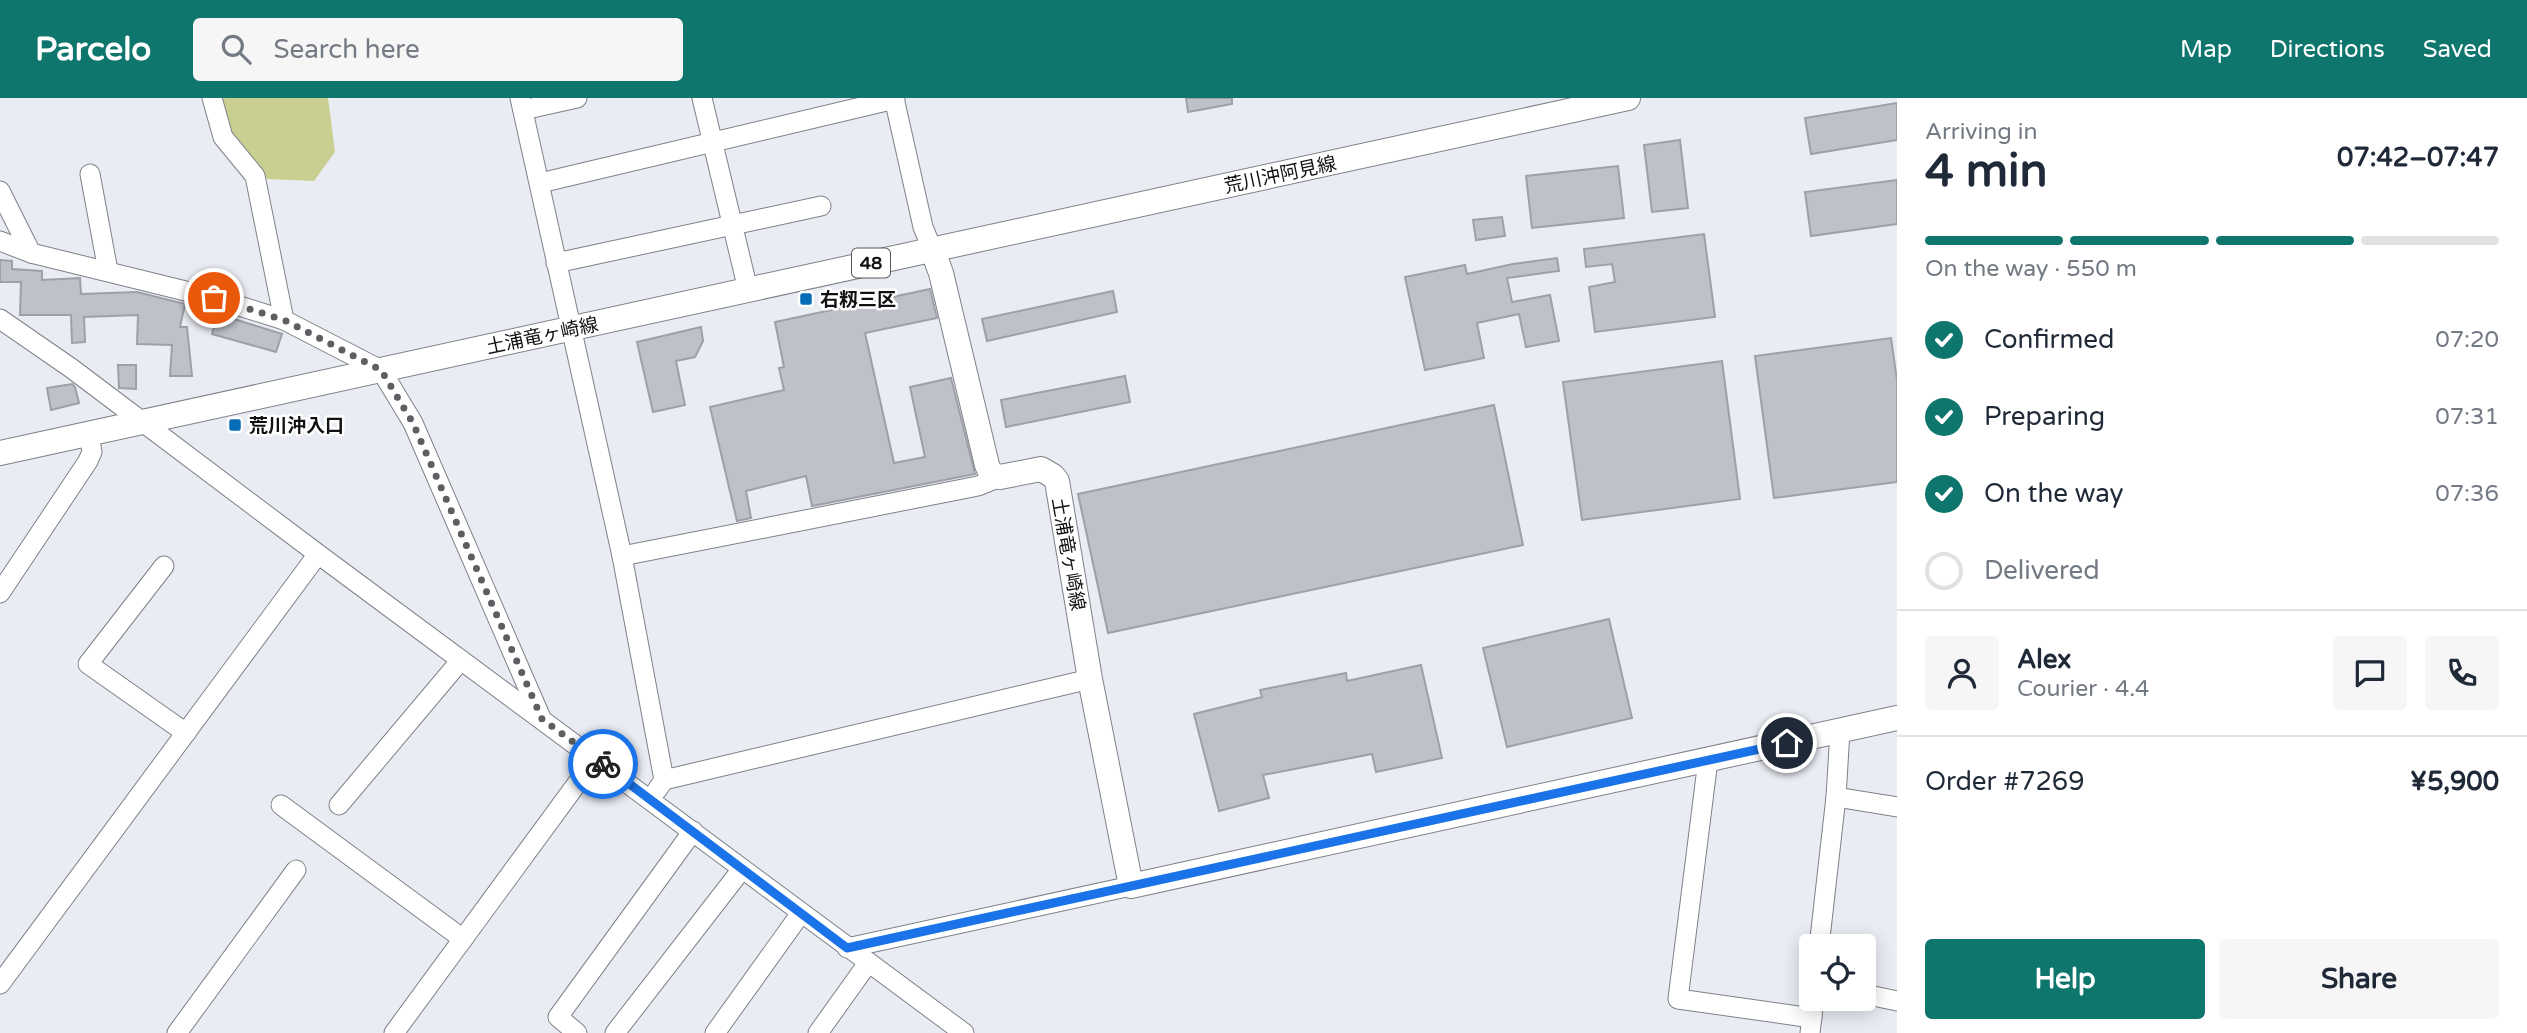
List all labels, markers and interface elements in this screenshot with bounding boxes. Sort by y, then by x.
search box [193,18,683,81]
text: Parcelo [35,30,151,69]
icon: search [217,30,255,68]
text: Search here [273,34,420,65]
text: Map [2180,35,2232,64]
text: Directions [2270,35,2385,64]
text: Saved [2423,35,2492,64]
text: Arriving in [1925,118,2038,146]
text: 07:42–07:47 [2337,142,2499,173]
text: 4 min [1925,144,2048,199]
street label: 荒川沖阿見線 [1222,152,1338,198]
road number: 48 [852,248,890,278]
text: On the way · 550 m [1925,255,2137,283]
pin [184,268,244,328]
icon: bag [195,279,233,317]
place label: 右籾三区 [820,289,896,311]
marker: 右籾三区 [798,291,814,307]
street label: 土浦竜ヶ崎線 [484,313,600,359]
icon: check [1925,321,1963,359]
text: Confirmed [1984,324,2114,355]
text: 07:20 [2435,326,2499,354]
icon: check [1925,398,1963,436]
text: Preparing [1984,401,2105,432]
text: 07:31 [2435,403,2499,431]
place label: 荒川沖入口 [249,415,344,437]
marker: 荒川沖入口 [227,417,243,433]
icon: check [1925,475,1963,513]
text: On the way [1984,478,2124,509]
text: 07:36 [2435,480,2499,508]
street label: 土浦竜ヶ崎線 [1047,496,1089,612]
text: Delivered [1984,555,2100,586]
button: person [1925,636,1999,710]
button: chat [2333,636,2407,710]
button: phone [2425,636,2499,710]
text: Alex [2017,644,2071,675]
text: Courier · 4.4 [2017,675,2149,703]
pin [1757,713,1817,773]
icon: home [1768,724,1806,762]
courier [568,729,638,799]
icon: bike [584,745,622,783]
text: Order #7269 [1925,766,2085,797]
text: ¥5,900 [2410,766,2499,797]
map controls [1799,934,1876,1011]
button: locate [1799,934,1876,1011]
button: Help [1925,939,2205,1019]
button: Share [2219,939,2499,1019]

